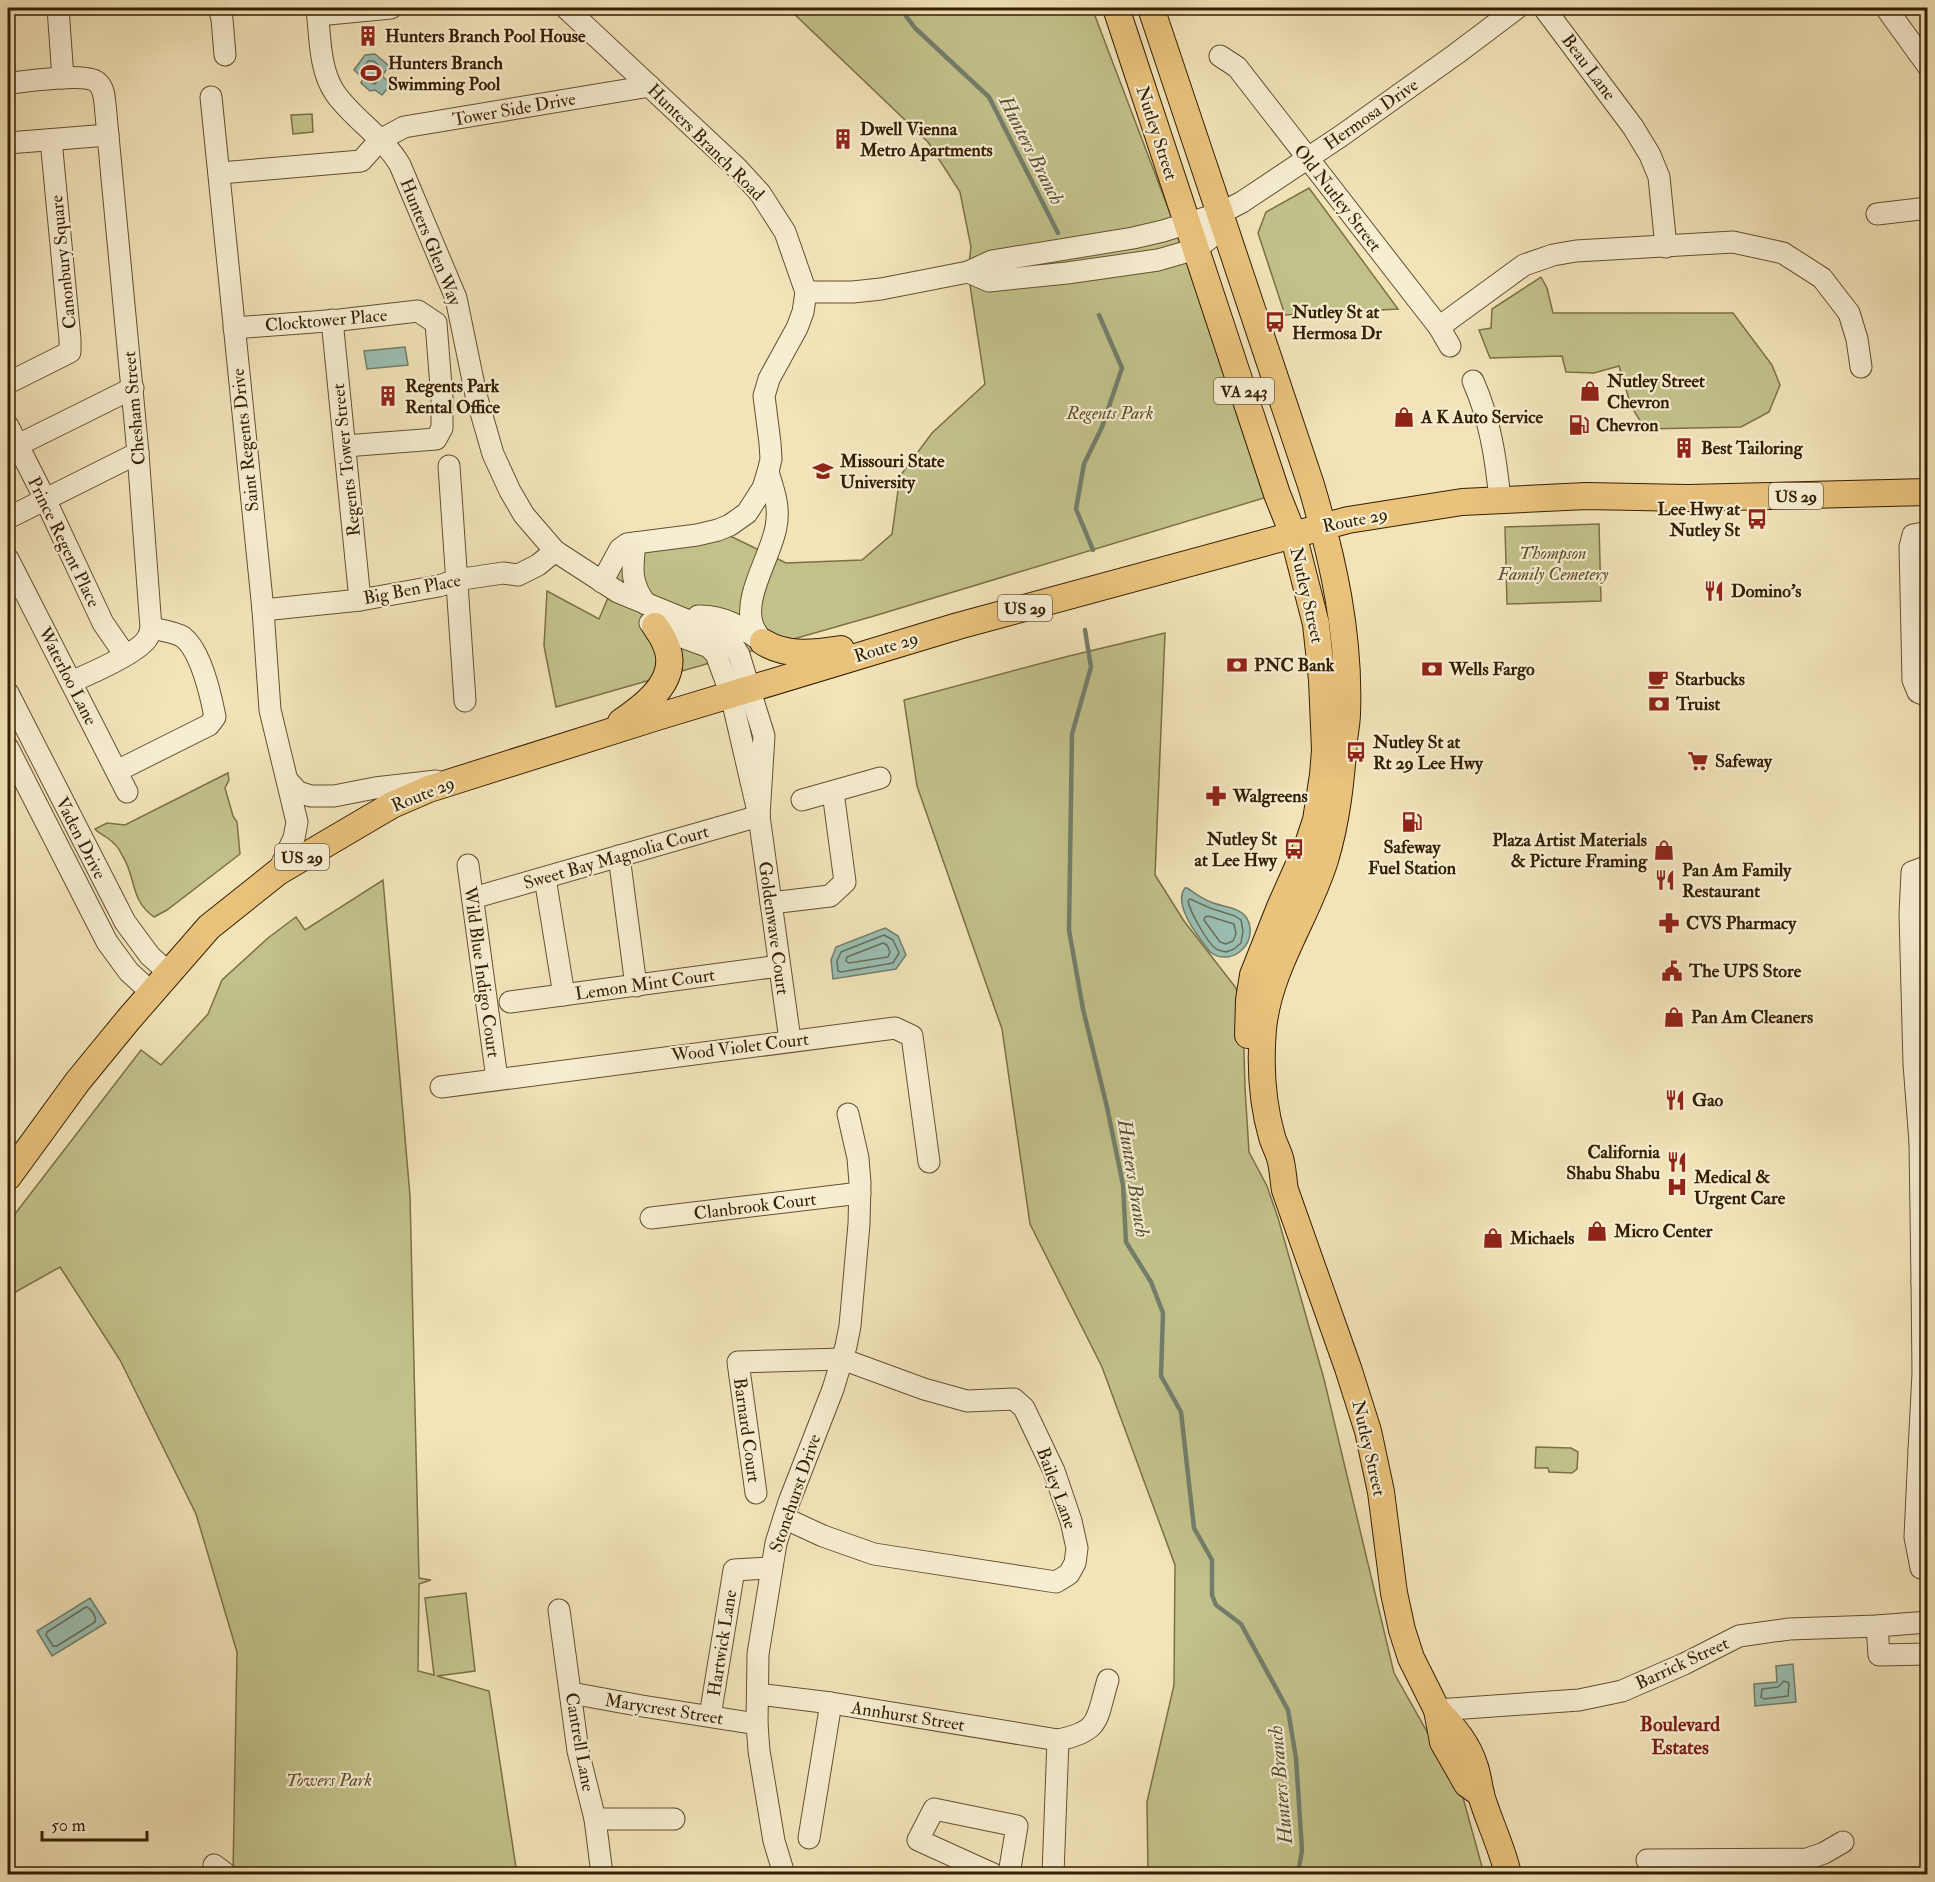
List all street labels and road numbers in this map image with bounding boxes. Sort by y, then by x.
street label: Beau Lane [1556,30,1621,105]
street label: Hermosa Drive [1320,73,1423,155]
street label: Hunters Branch Road [642,79,769,206]
street label: Nutley Street [1130,83,1183,183]
street label: Tower Side Drive [451,87,578,132]
street label: Old Nutley Street [1289,140,1387,257]
street label: Hunters Glen Way [395,175,467,310]
street label: Canonbury Square [45,193,82,330]
street label: Clocktower Place [264,304,389,337]
street label: Chesham Street [118,350,151,466]
street label: Saint Regents Drive [226,367,264,513]
road number: VA 243 [1214,378,1274,404]
street label: Regents Tower Street [327,382,366,538]
street label: Prince Regent Place [22,473,105,612]
road number: US 29 [1769,483,1823,509]
street label: Route 29 [1320,503,1390,538]
street label: Nutley Street [1284,545,1329,646]
street label: Big Ben Place [361,569,463,610]
road number: US 29 [998,595,1052,621]
street label: Waterloo Lane [33,622,102,730]
street label: Route 29 [851,627,921,668]
street label: Route 29 [388,771,458,818]
street label: Vaden Drive [50,793,111,884]
street label: Sweet Bay Magnolia Court [521,820,712,895]
road number: US 29 [275,844,329,870]
street label: Goldenwave Court [753,860,794,996]
street label: Wild Blue Indigo Court [458,884,505,1059]
street label: Lemon Mint Court [574,963,717,1006]
street label: Wood Violet Court [669,1028,810,1067]
street label: Clanbrook Court [693,1188,818,1225]
street label: Barnard Court [728,1376,765,1484]
street label: Nutley Street [1346,1398,1391,1499]
street label: Stonehurst Drive [764,1431,827,1555]
street label: Bailey Lane [1031,1444,1082,1532]
street label: Hartwick Lane [703,1588,742,1698]
street label: Barrick Street [1632,1632,1733,1695]
street label: Marycrest Street [603,1689,725,1730]
street label: Cantrell Lane [560,1691,600,1794]
street label: Annhurst Street [849,1696,966,1737]

